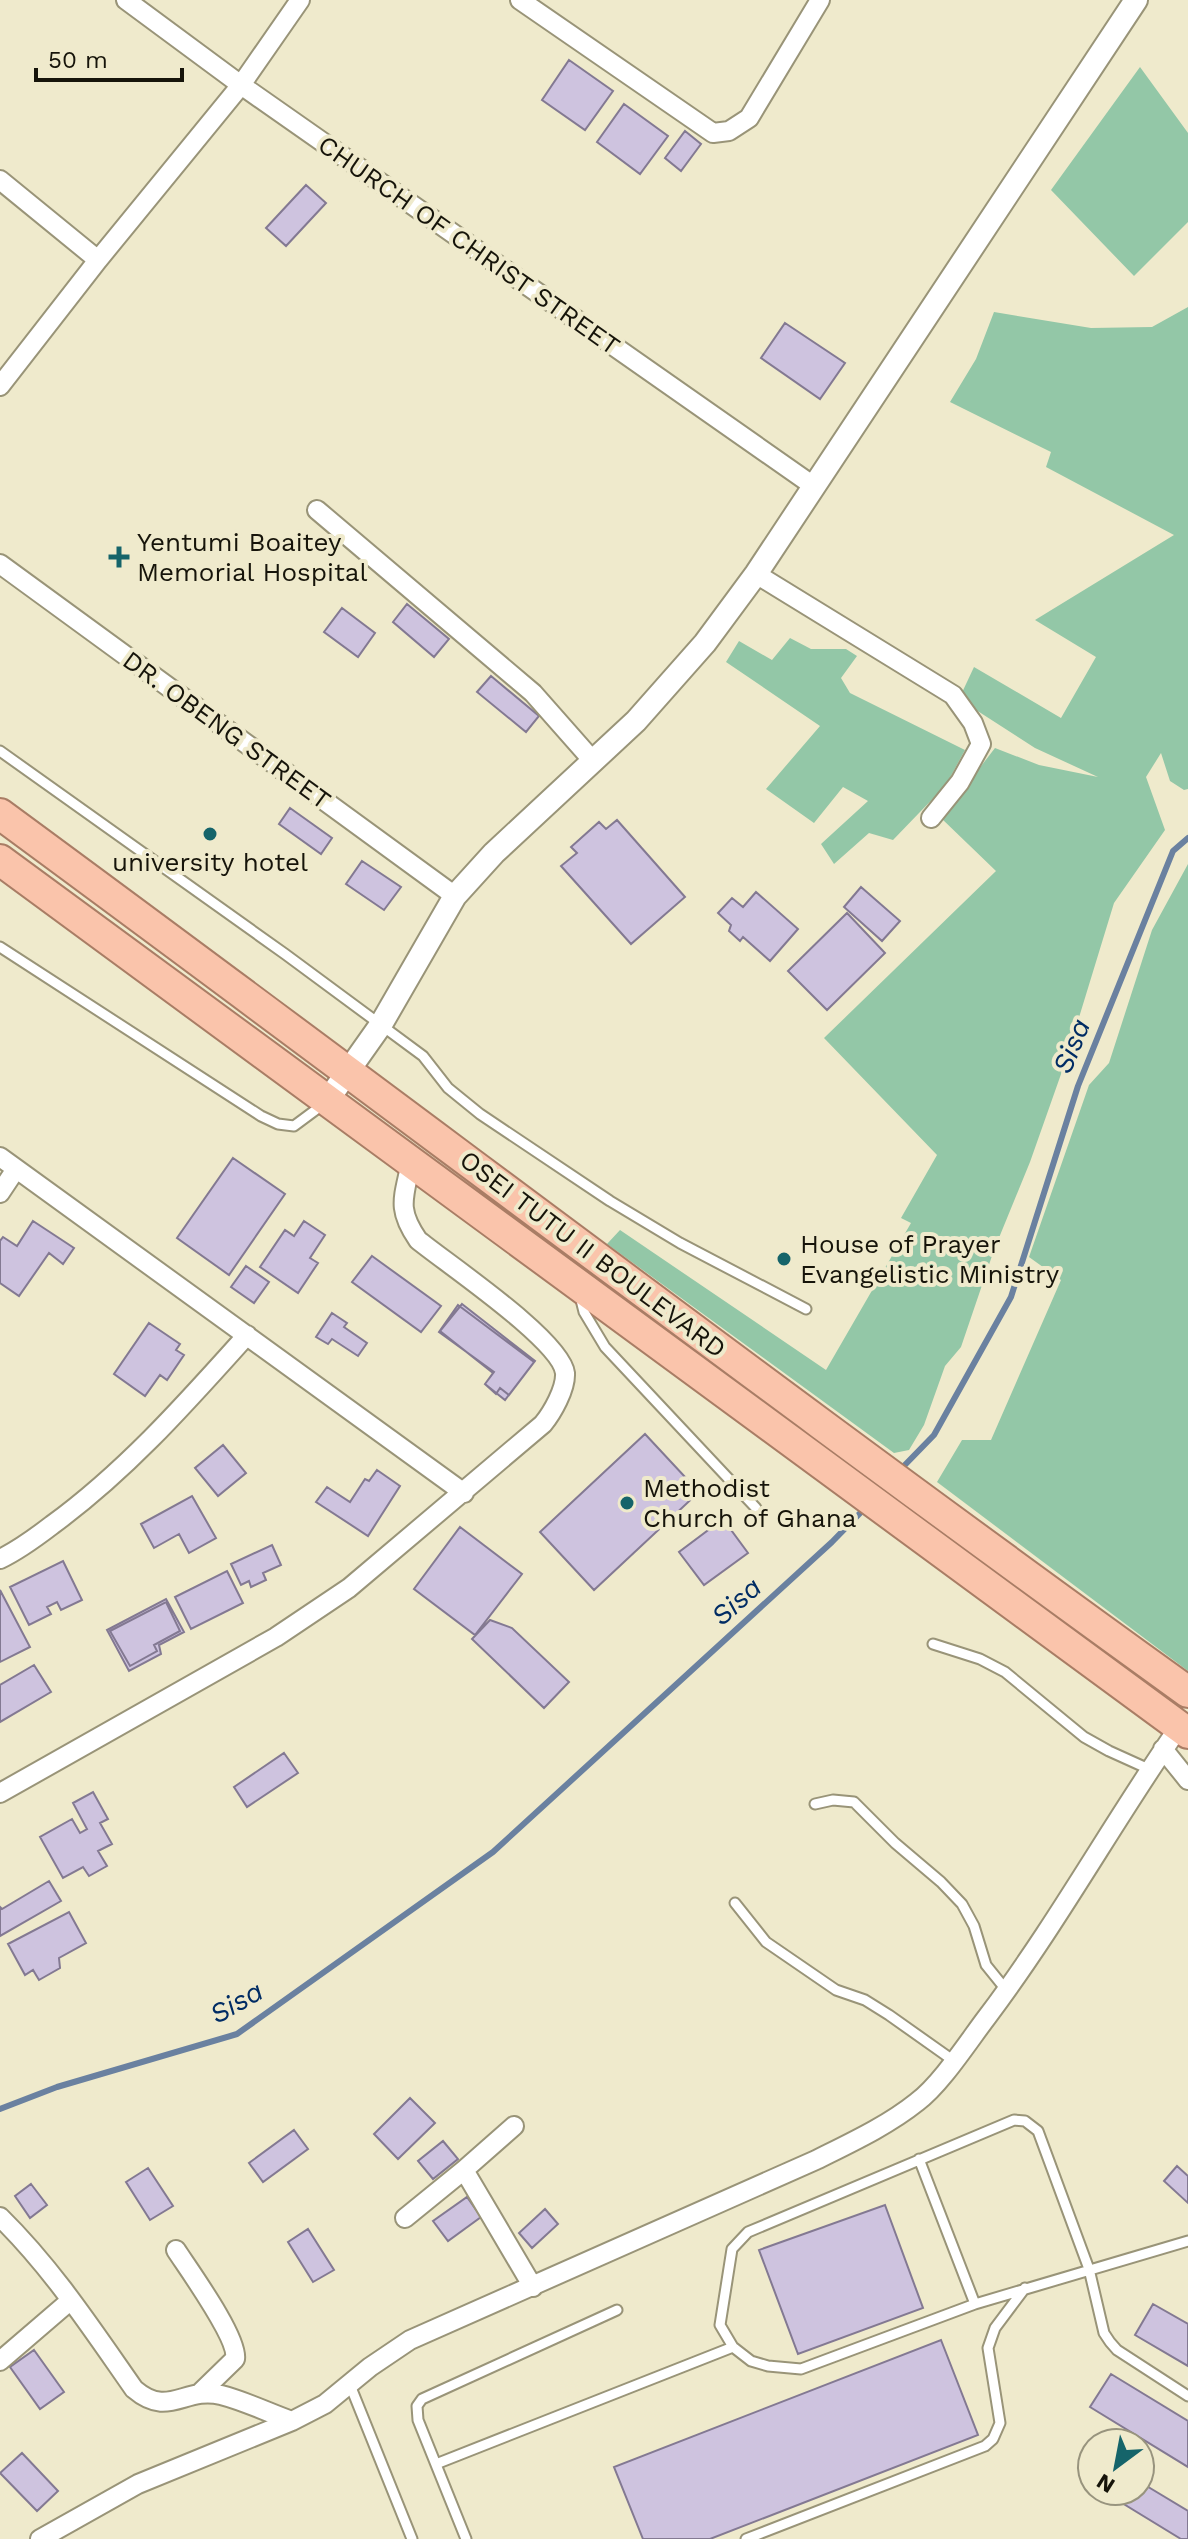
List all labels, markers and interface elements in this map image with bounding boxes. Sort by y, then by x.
scale bar [36,32,182,82]
text: 50 m [48,46,108,74]
street label: CHURCH OF CHRIST STREET [312,129,626,361]
place label: Yentumi Boaitey Memorial Hospital [137,527,368,587]
marker: Yentumi Boaitey Memorial Hospital [108,546,130,568]
street label: DR. OBENG STREET [117,645,337,815]
marker: university hotel [201,825,219,843]
place label: university hotel [112,847,308,877]
water label: Sisa [1046,1014,1097,1078]
street label: OSEI TUTU II BOULEVARD [454,1144,732,1364]
place label: House of Prayer Evangelistic Ministry [800,1229,1060,1289]
marker: House of Prayer Evangelistic Ministry [775,1250,793,1268]
place label: Methodist Church of Ghana [643,1473,857,1533]
marker: Methodist Church of Ghana [618,1494,636,1512]
water label: Sisa [704,1570,768,1632]
water label: Sisa [204,1974,269,2031]
north arrow [1076,2427,1156,2507]
text: N [1092,2469,1119,2498]

